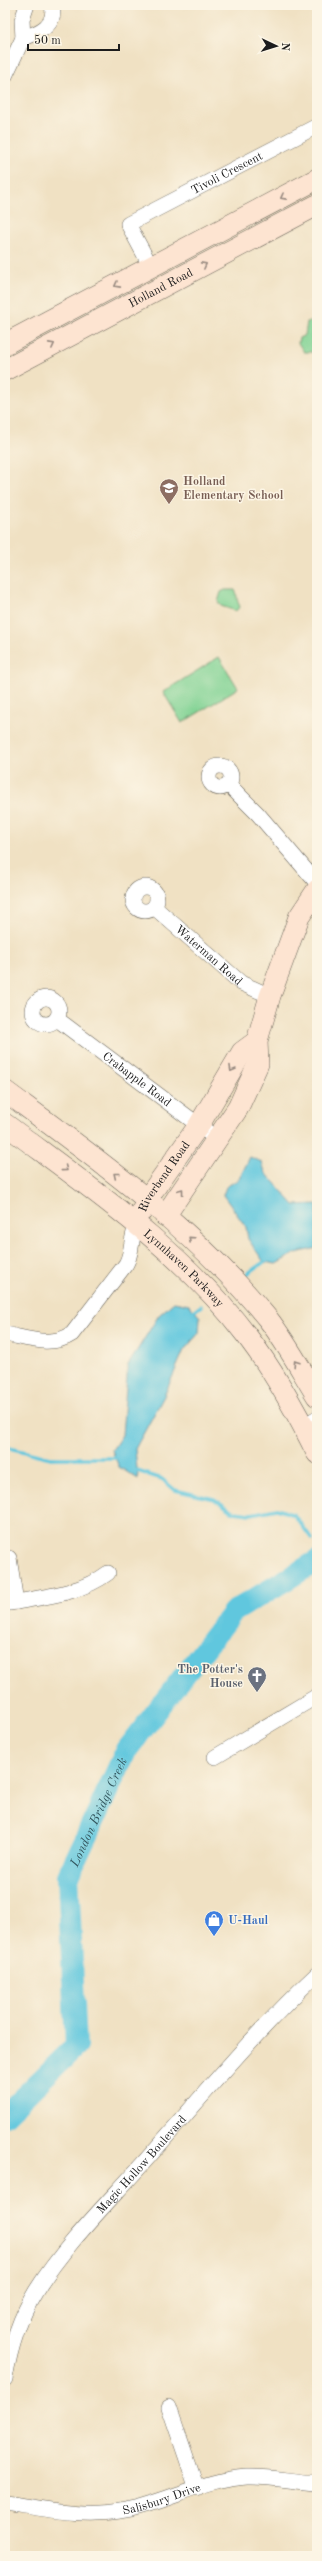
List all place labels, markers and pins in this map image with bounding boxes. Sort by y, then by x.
place label: Holland Elementary School [183,476,284,502]
school or university icon: Holland Elementary School [158,477,180,505]
place label: The Potter's House [177,1664,243,1690]
church icon: The Potter's House [246,1665,268,1693]
shop icon: U-Haul [203,1909,225,1937]
place label: U-Haul [228,1915,269,1927]

